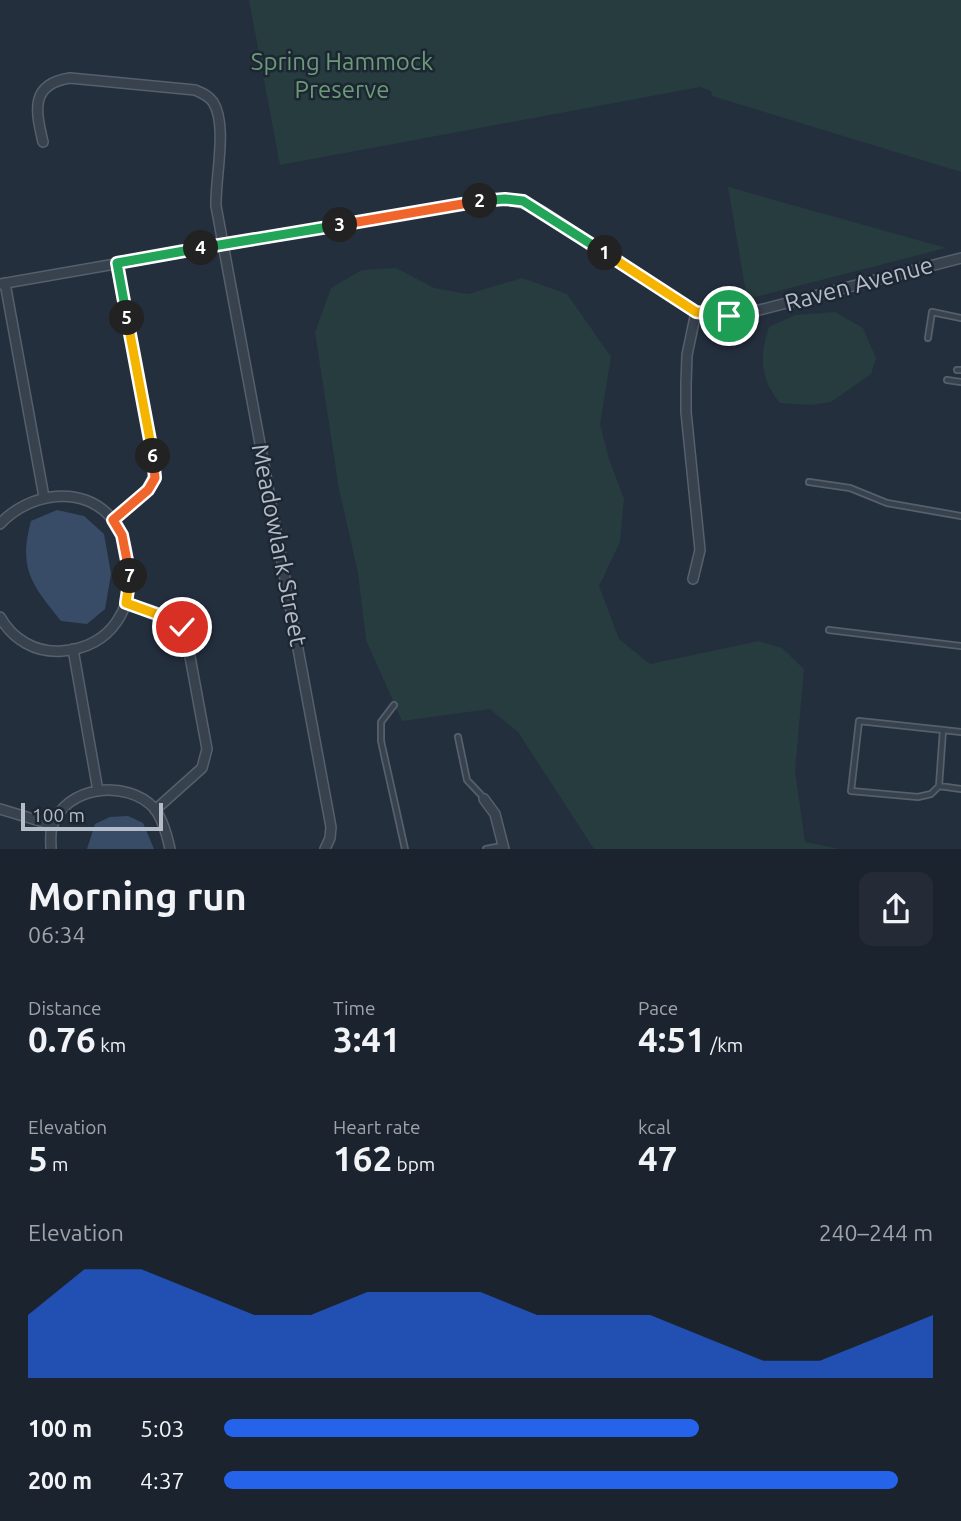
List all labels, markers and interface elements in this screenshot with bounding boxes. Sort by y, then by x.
park label: Spring Hammock Preserve [251,48,433,103]
pin: 2 [462,184,498,218]
text: 2 [474,189,485,211]
pin: 3 [322,208,358,243]
text: 3 [334,213,345,235]
pin: 4 [184,230,218,266]
text: 4 [195,236,206,258]
pin: 1 [588,236,622,270]
text: 1 [599,241,610,263]
street label: Raven Avenue [782,251,936,316]
pin [699,286,759,346]
icon: arrive [710,297,748,335]
pin: 5 [110,300,144,336]
text: 5 [121,306,132,328]
pin: 6 [136,438,170,474]
street label: Meadowlark Street [247,441,312,649]
text: 6 [147,444,158,466]
pin: 7 [113,558,148,594]
text: 7 [124,564,135,586]
pin [152,597,212,657]
icon: check [163,608,201,646]
scale bar [21,800,163,832]
text: 100 m [32,804,85,826]
button: share [859,872,933,946]
text: Morning run [28,875,247,917]
text: 06:34 [28,922,86,947]
text: Distance [28,997,102,1019]
text: Time [333,997,375,1019]
text: Pace [638,997,678,1019]
text: 0.76 [28,1019,96,1059]
text: 3:41 [333,1019,401,1059]
text: 4:51 [638,1019,706,1059]
text: km [96,1034,126,1056]
text: /km [706,1034,743,1056]
text: Elevation [28,1116,107,1138]
text: Heart rate [333,1116,420,1138]
text: kcal [638,1116,671,1138]
text: 5 [28,1138,48,1178]
text: 162 [333,1138,392,1178]
text: 47 [638,1138,677,1178]
text: m [48,1153,69,1175]
text: bpm [392,1153,435,1175]
text: Elevation [28,1220,124,1245]
text: 240–244 m [819,1220,933,1245]
text: 100 m [28,1416,92,1441]
text: 5:03 [140,1416,185,1441]
text: 200 m [28,1468,92,1493]
text: 4:37 [140,1468,185,1493]

